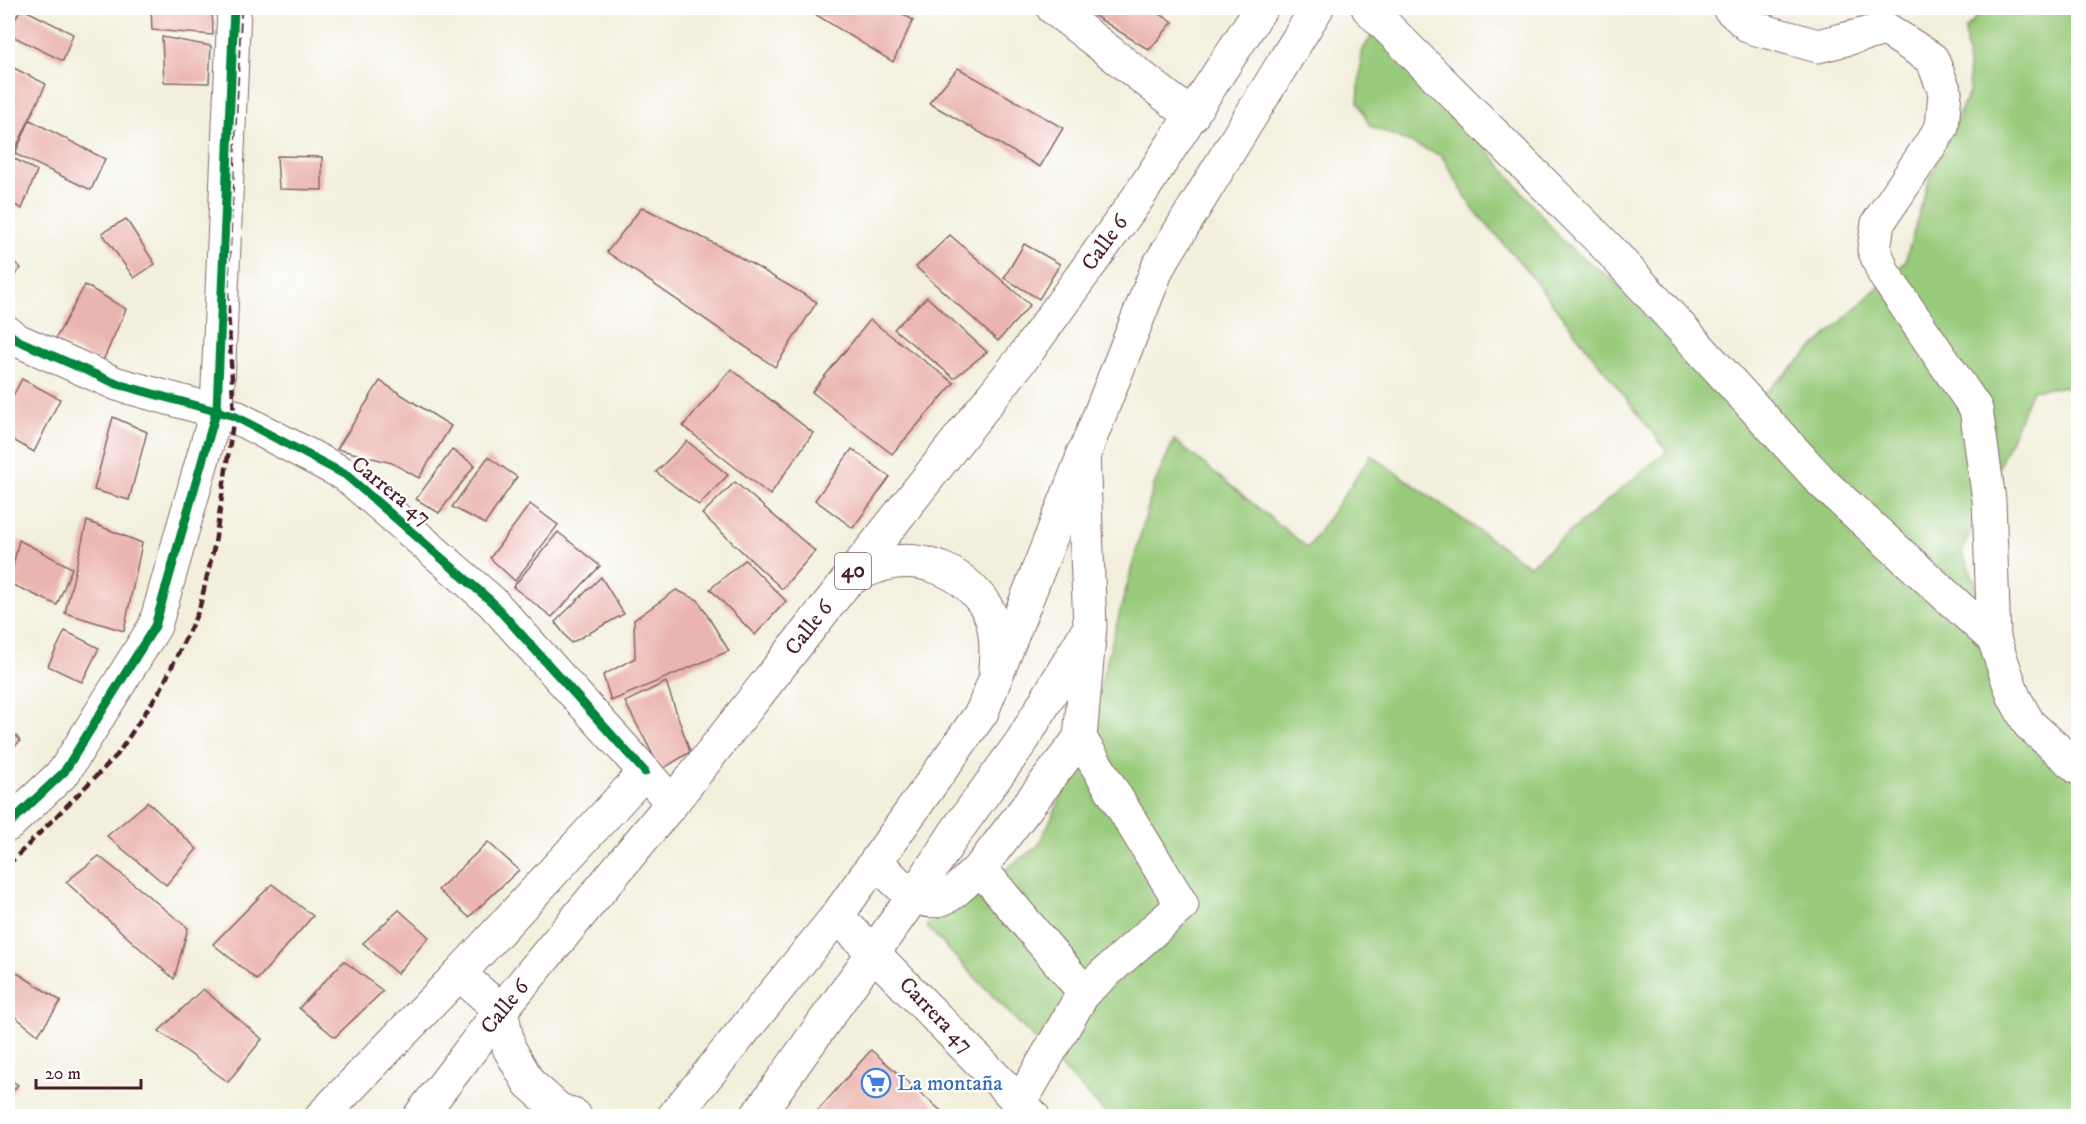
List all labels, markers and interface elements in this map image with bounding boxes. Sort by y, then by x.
street label: Calle 6 [1076,209,1135,276]
street label: Carrera 47 [345,451,437,531]
road number: 40 [835,553,871,589]
street label: Calle 6 [779,594,840,661]
street label: Carrera 47 [893,971,979,1059]
street label: Calle 6 [475,973,536,1040]
scale bar [36,1052,141,1090]
text: 20 m [45,1063,81,1085]
supermarket icon: La montaña [860,1067,892,1099]
place label: La montaña [897,1070,1003,1097]

